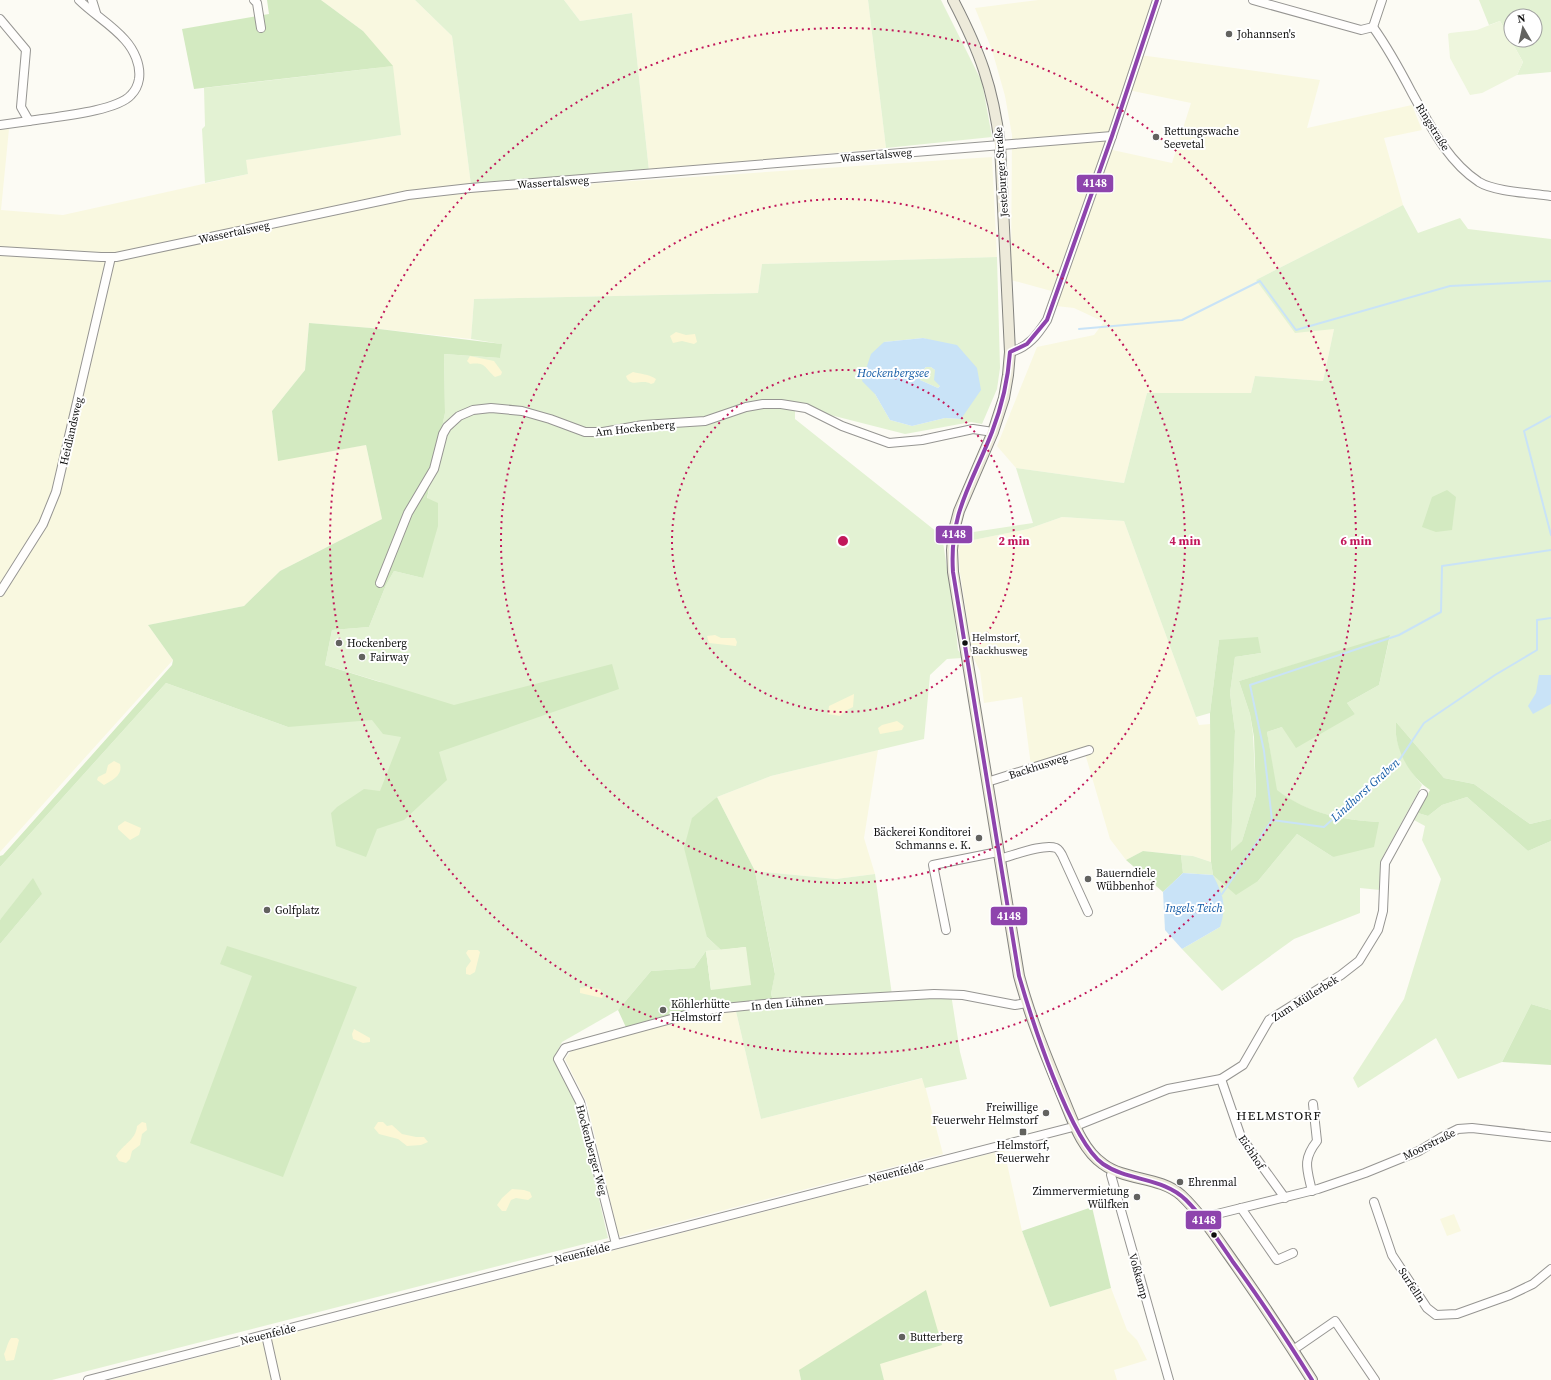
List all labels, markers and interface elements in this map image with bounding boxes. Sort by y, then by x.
north arrow [1503,8,1543,48]
text: N [1516,11,1527,27]
place label: Johannsen's [1236,27,1295,42]
marker: Johannsen's [1224,29,1234,39]
street label: Ringstraße [1412,101,1453,154]
place label: Rettungswache Seevetal [1164,124,1239,152]
street label: Jesteburger Straße [991,126,1012,219]
marker: Rettungswache Seevetal [1151,132,1161,142]
street label: Wassertalsweg [839,145,913,166]
street label: Wassertalsweg [517,172,590,192]
line badge: 4148 [1076,174,1114,193]
text: 4148 [1083,176,1107,191]
street label: Wassertalsweg [197,218,271,247]
water label: Hockenbergsee [856,365,929,381]
street label: Heidlandsweg [56,395,87,467]
street label: Am Hockenberg [595,417,676,440]
line badge: 4148 [935,525,973,544]
text: 4148 [942,527,966,542]
text: 2 min [998,533,1030,549]
text: 4 min [1169,533,1201,549]
text: 6 min [1340,533,1372,549]
centre of rings [836,534,850,548]
place label: Helmstorf, Backhusweg [972,631,1027,657]
place label: Hockenberg [347,636,407,651]
marker: Hockenberg [334,638,344,648]
marker: Helmstorf, Backhusweg [960,638,970,648]
place label: Fairway [370,650,409,665]
marker: Fairway [357,652,367,662]
street label: Backhusweg [1007,750,1070,783]
water label: Lindhorst Graben [1326,755,1403,826]
place label: Bäckerei Konditorei Schmanns e. K. [873,825,971,853]
marker: Bäckerei Konditorei Schmanns e. K. [974,833,984,843]
place label: Bauerndiele Wübbenhof [1096,866,1156,894]
marker: Bauerndiele Wübbenhof [1083,874,1093,884]
water label: Ingels Teich [1164,900,1223,916]
place label: Golfplatz [275,903,319,918]
marker: Golfplatz [262,905,272,915]
line badge: 4148 [990,906,1028,926]
text: 4148 [997,909,1021,924]
street label: Zum Müllerbek [1269,972,1342,1025]
street label: In den Lühnen [750,993,824,1014]
place label: Köhlerhütte Helmstorf [671,997,730,1025]
marker: Köhlerhütte Helmstorf [658,1005,668,1015]
place label: Freiwillige Feuerwehr Helmstorf [932,1100,1039,1128]
street label: Hockenberger Weg [572,1103,611,1198]
district label: HELMSTORF [1236,1107,1322,1124]
marker: Freiwillige Feuerwehr Helmstorf [1041,1108,1051,1118]
street label: Moorstraße [1400,1125,1458,1164]
marker: Helmstorf, Feuerwehr [1018,1127,1028,1137]
street label: Eichhof [1235,1132,1269,1173]
place label: Helmstorf, Feuerwehr [996,1138,1050,1166]
street label: Neuenfelde [867,1158,926,1187]
place label: Ehrenmal [1188,1175,1237,1190]
marker: Ehrenmal [1175,1177,1185,1187]
place label: Zimmervermietung Wülfken [1033,1184,1129,1212]
marker: Zimmervermietung Wülfken [1132,1192,1142,1202]
line badge: 4148 [1185,1210,1222,1230]
text: 4148 [1192,1213,1216,1228]
unlabelled marker [1209,1230,1219,1240]
street label: Neuenfelde [553,1239,612,1268]
street label: Voßkamp [1125,1252,1152,1301]
street label: Surfelln [1395,1265,1429,1306]
street label: Neuenfelde [239,1320,298,1349]
place label: Butterberg [910,1330,963,1345]
marker: Butterberg [897,1332,907,1342]

